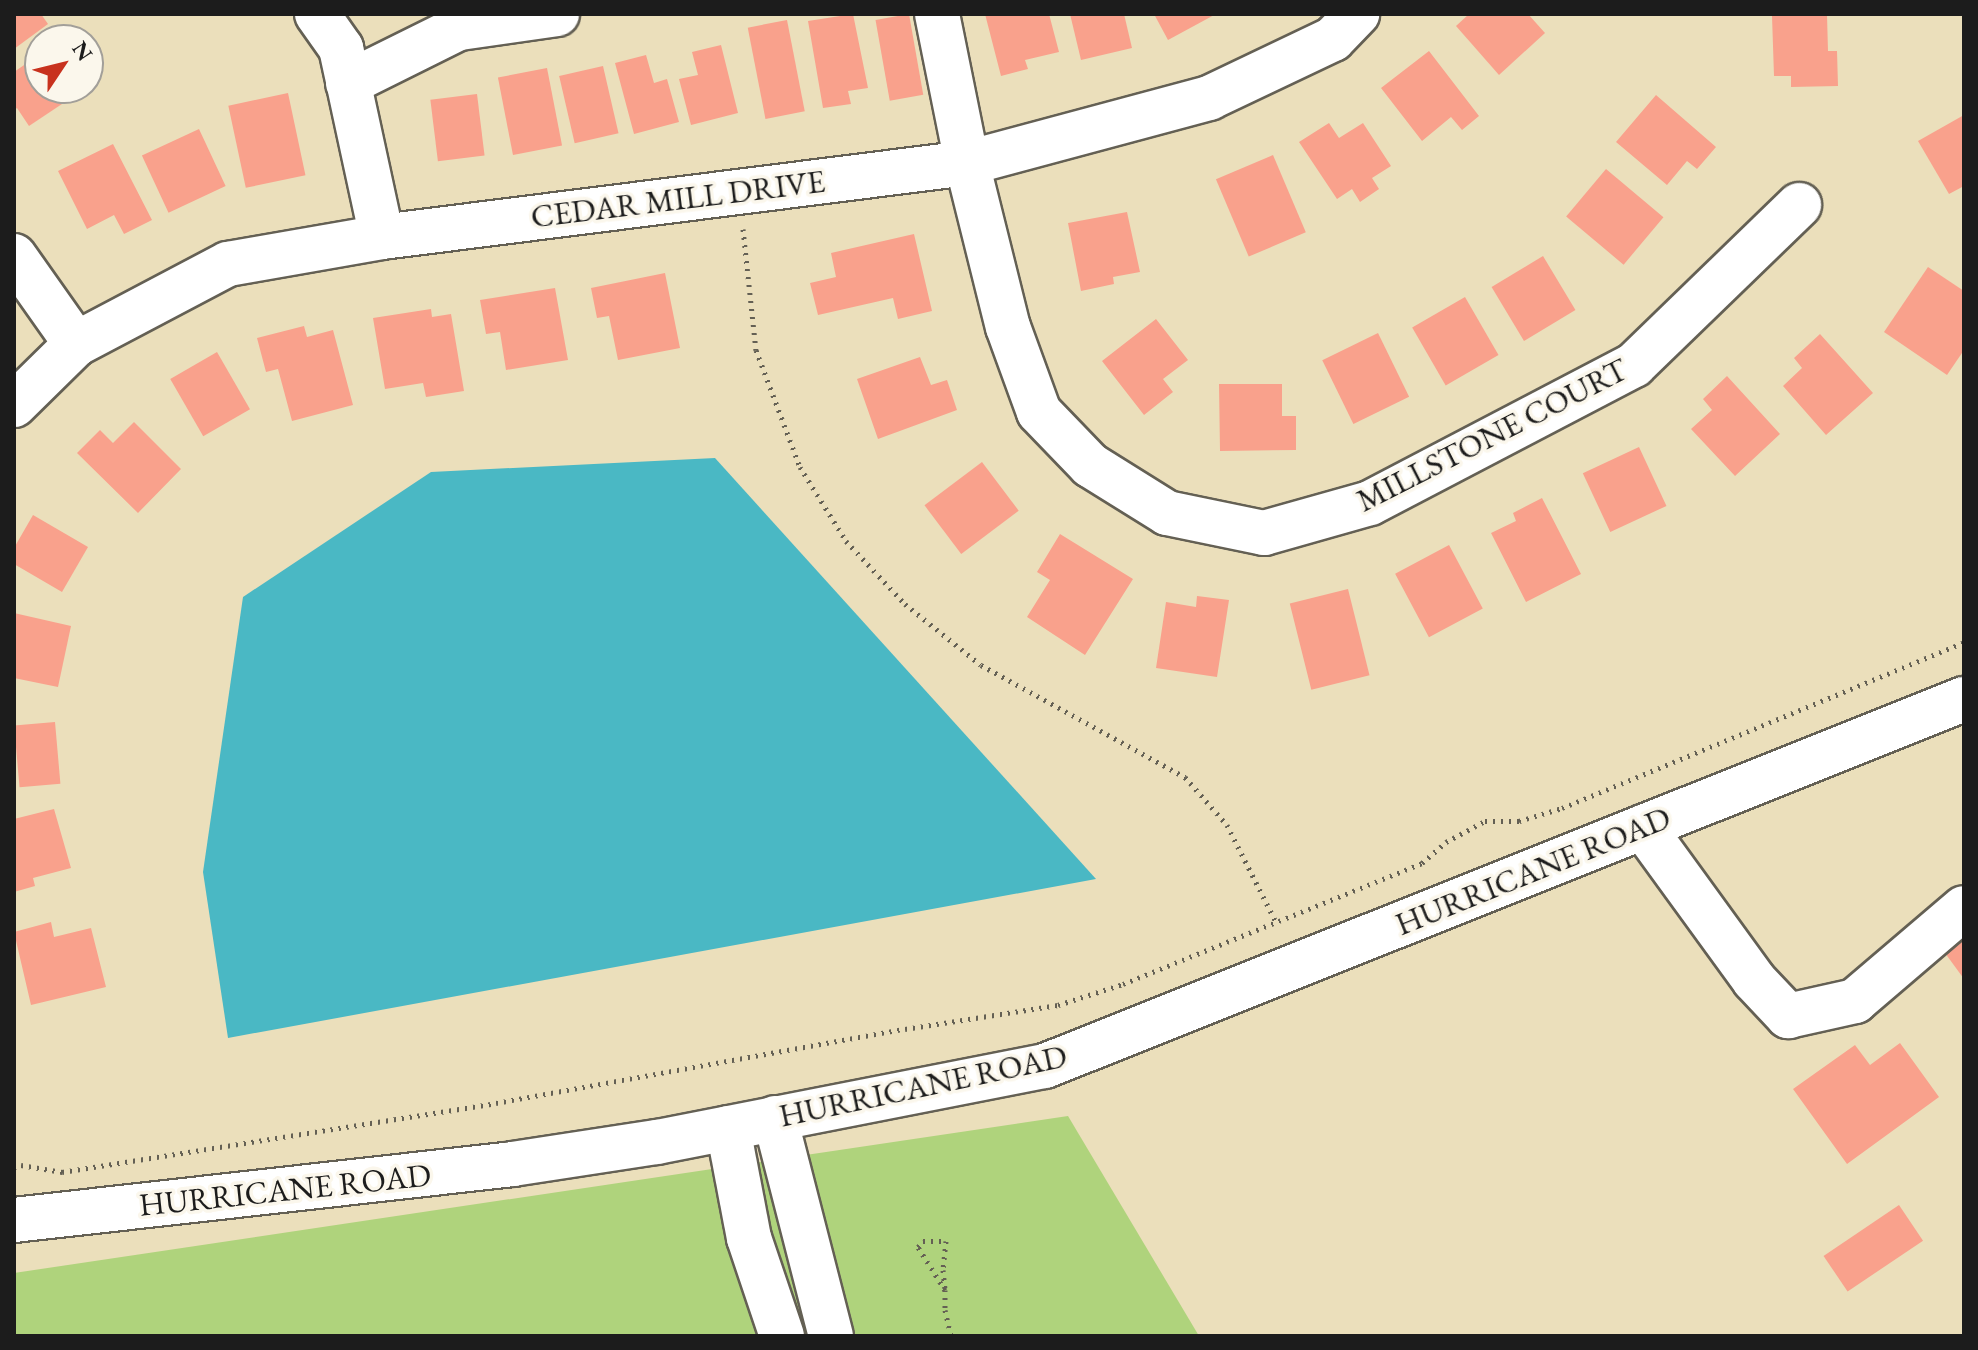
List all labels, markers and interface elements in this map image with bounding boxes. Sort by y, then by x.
north arrow [24,24,104,104]
text: N [65,35,99,67]
street label: CEDAR MILL DRIVE [529,162,827,236]
street label: MILLSTONE COURT [1350,350,1634,520]
street label: HURRICANE ROAD [1390,798,1676,944]
street label: HURRICANE ROAD [776,1037,1070,1135]
street label: HURRICANE ROAD [137,1156,433,1224]

